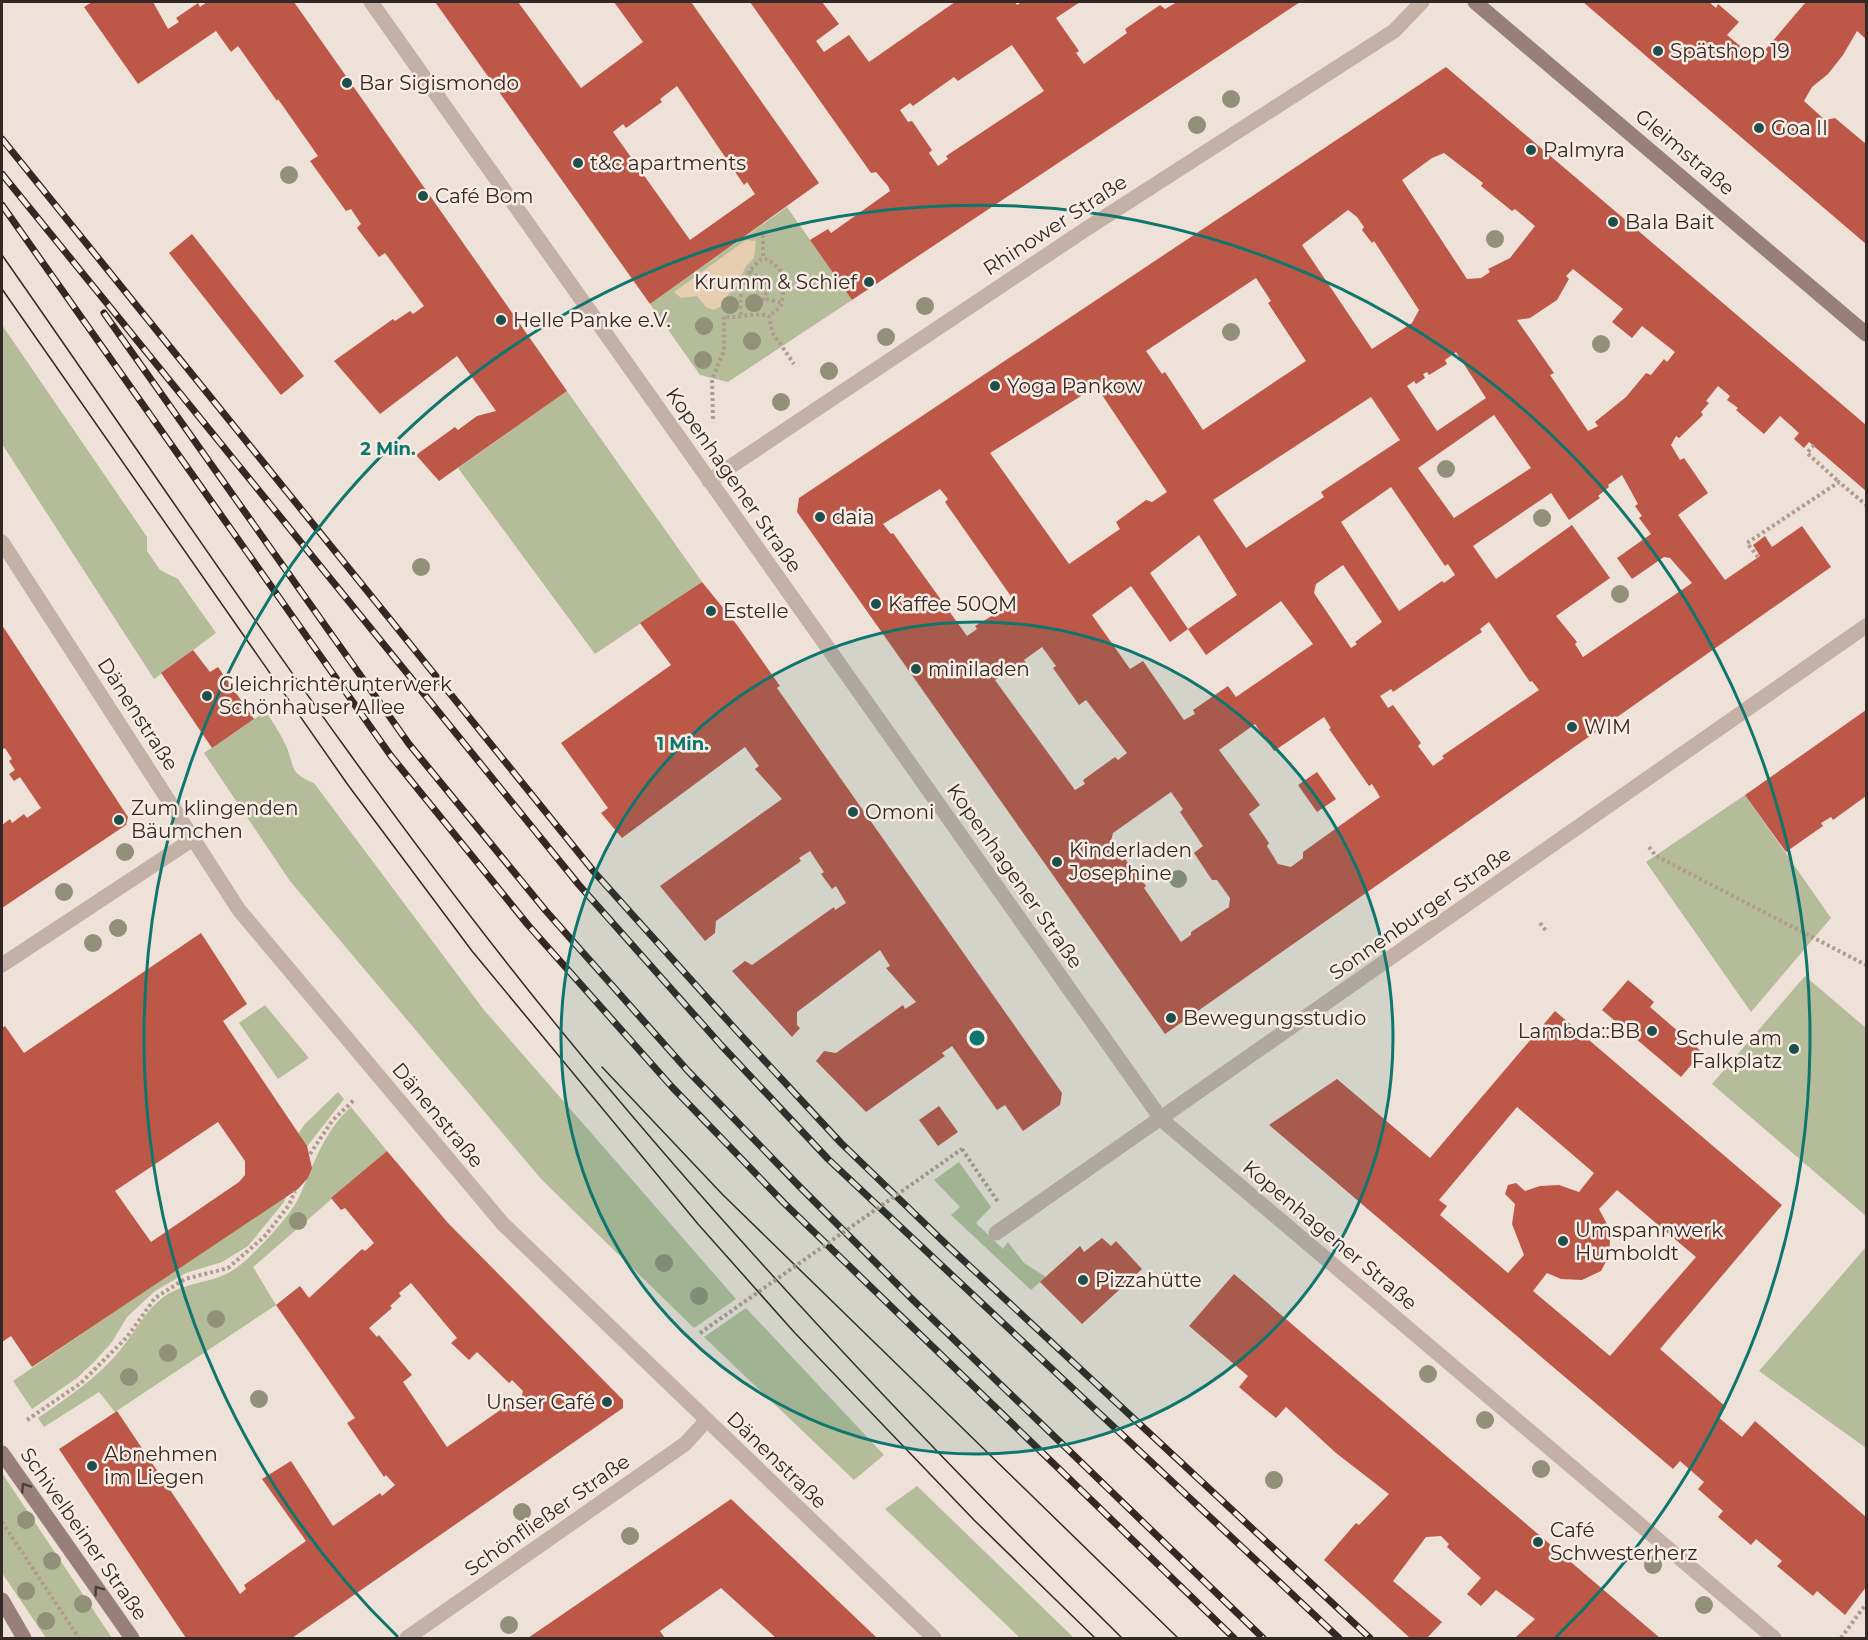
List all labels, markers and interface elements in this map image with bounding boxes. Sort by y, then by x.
place label: Spätshop 19 [1670,39,1790,63]
marker: Spätshop 19 [1651,44,1665,58]
place label: Bar Sigismondo [359,71,519,95]
marker: Bar Sigismondo [340,76,354,90]
street label: Gleimstraße [1631,104,1739,200]
place label: Goa II [1771,116,1828,140]
marker: Goa II [1752,121,1766,135]
place label: Palmyra [1543,138,1625,162]
marker: Palmyra [1524,143,1538,157]
place label: t&c apartments [590,151,746,175]
marker: t&c apartments [571,156,585,170]
street label: Rhinower Straße [979,170,1131,280]
place label: Café Bom [435,184,534,208]
marker: Café Bom [416,189,430,203]
place label: Bala Bait [1625,210,1715,234]
marker: Bala Bait [1606,215,1620,229]
place label: Krumm & Schief [694,270,858,294]
marker: Krumm & Schief [862,275,876,289]
place label: Helle Panke e.V. [513,308,671,332]
marker: Helle Panke e.V. [494,313,508,327]
place label: Yoga Pankow [1007,374,1143,398]
marker: Yoga Pankow [988,379,1002,393]
street label: Kopenhagener Straße [661,383,807,577]
text: 2 Min. [360,438,416,460]
place label: daia [832,505,875,529]
marker: daia [813,510,827,524]
place label: Kaffee 50QM [888,592,1017,616]
marker: Kaffee 50QM [869,597,883,611]
place label: Estelle [723,599,789,623]
marker: Estelle [704,604,718,618]
street label: Dänenstraße [93,653,183,775]
place label: miniladen [928,657,1030,681]
marker: miniladen [909,662,923,676]
place label: Gleichrichterunterwerk Schönhauser Allee [219,672,452,719]
marker: Gleichrichterunterwerk Schönhauser Allee [200,689,214,703]
place label: WIM [1584,715,1631,739]
marker: WIM [1565,720,1579,734]
text: 1 Min. [657,733,709,755]
street label: Kopenhagener Straße [942,779,1088,973]
place label: Zum klingenden Bäumchen [131,796,298,843]
place label: Omoni [865,800,934,824]
marker: Omoni [846,805,860,819]
marker: Zum klingenden Bäumchen [112,813,126,827]
place label: Kinderladen Josephine [1068,838,1192,885]
street label: Sonnenburger Straße [1325,841,1515,985]
marker: Kinderladen Josephine [1050,855,1064,869]
place label: Bewegungsstudio [1183,1006,1366,1030]
marker: Bewegungsstudio [1164,1011,1178,1025]
place label: Lambda::BB [1518,1019,1640,1043]
marker: Lambda::BB [1645,1024,1659,1038]
place label: Schule am Falkplatz [1676,1026,1782,1073]
centre of rings [967,1028,987,1048]
marker: Schule am Falkplatz [1787,1042,1801,1056]
street label: Dänenstraße [387,1058,489,1172]
street label: Kopenhagener Straße [1238,1155,1422,1315]
place label: Umspannwerk Humboldt [1575,1218,1723,1265]
marker: Umspannwerk Humboldt [1556,1234,1570,1248]
place label: Pizzahütte [1095,1268,1202,1292]
marker: Pizzahütte [1076,1273,1090,1287]
place label: Unser Café [486,1390,595,1414]
marker: Unser Café [600,1395,614,1409]
street label: Dänenstraße [722,1406,832,1514]
place label: Abnehmen im Liegen [104,1442,218,1489]
street label: Schivelbeiner Straße [15,1443,153,1625]
street label: Schönfließer Straße [460,1449,634,1581]
marker: Abnehmen im Liegen [85,1459,99,1473]
one-way arrow [21,1483,32,1494]
place label: Café Schwesterherz [1550,1518,1697,1565]
marker: Café Schwesterherz [1531,1535,1545,1549]
one-way arrow [95,1586,106,1597]

